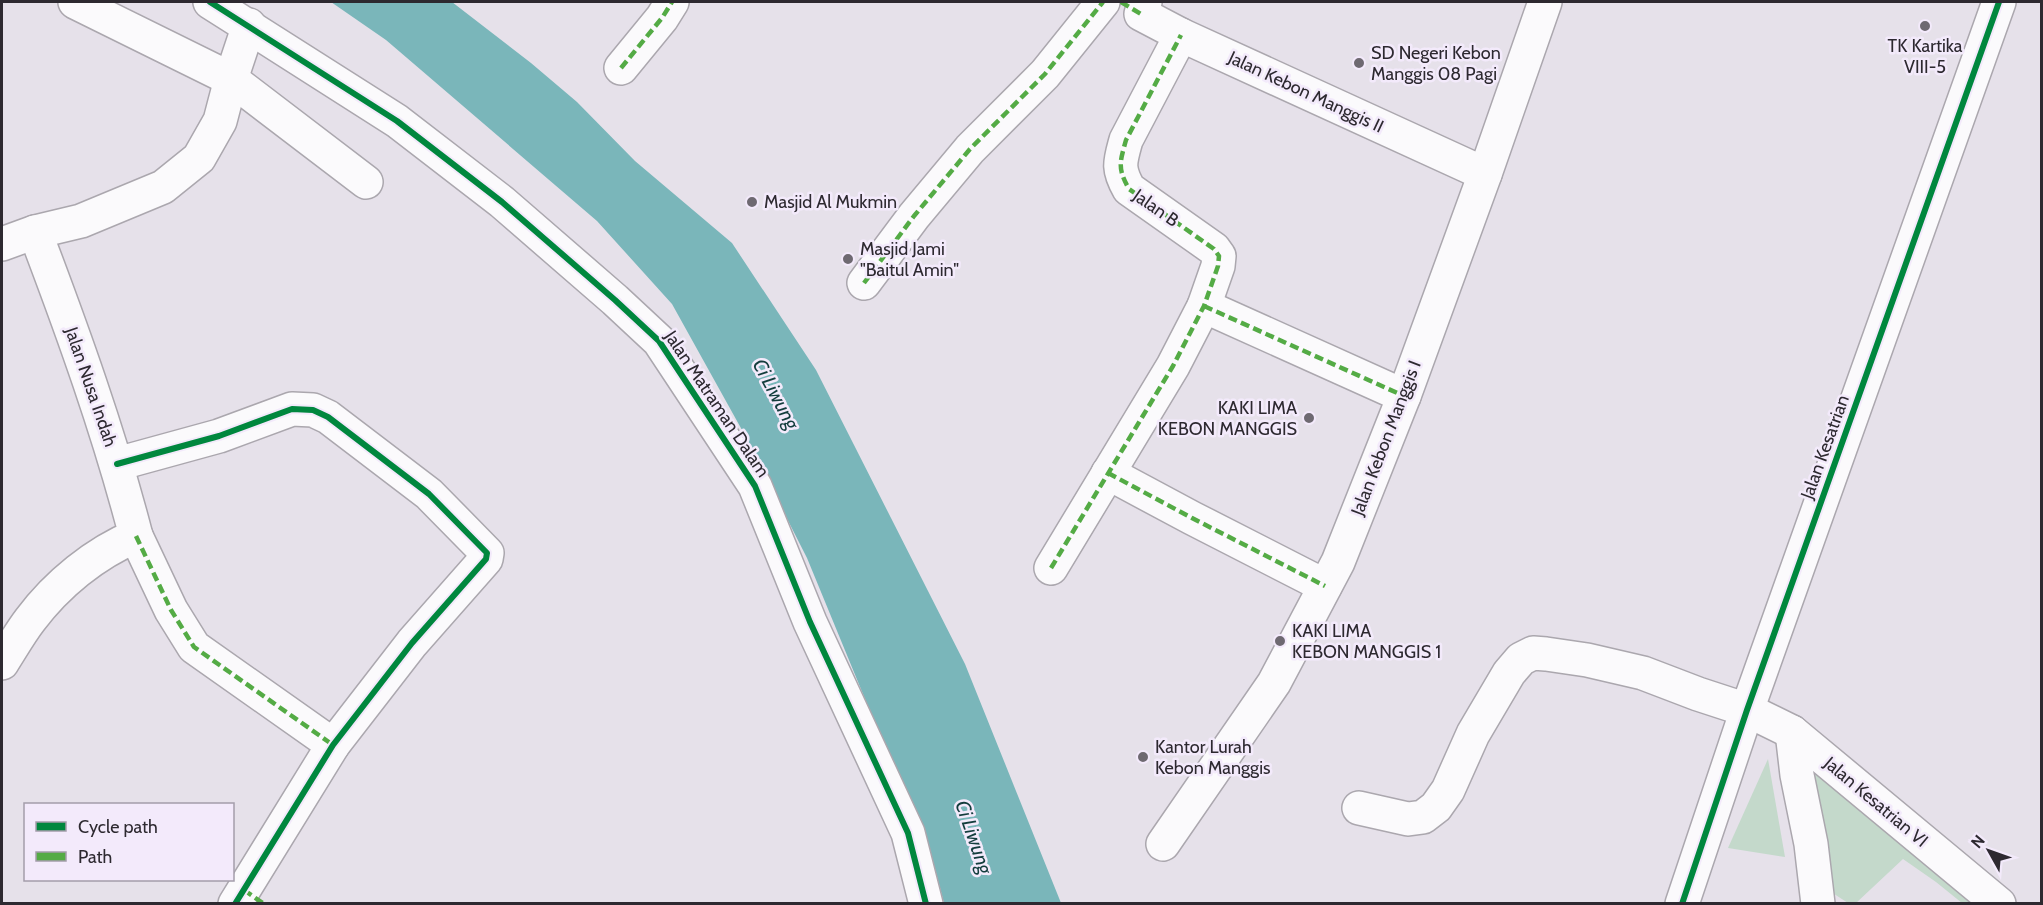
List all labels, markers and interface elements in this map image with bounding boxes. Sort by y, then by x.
marker: TK Kartika VIII-5 [1918,19,1932,33]
place label: TK Kartika VIII-5 [1888,35,1963,78]
place label: SD Negeri Kebon Manggis 08 Pagi [1371,42,1501,85]
street label: Jalan Kebon Manggis II [1224,46,1387,138]
marker: SD Negeri Kebon Manggis 08 Pagi [1352,56,1366,70]
street label: Jalan B [1128,184,1183,232]
place label: Masjid Al Mukmin [764,191,897,213]
marker: Masjid Al Mukmin [745,195,759,209]
place label: Masjid Jami "Baitul Amin" [860,238,959,281]
marker: Masjid Jami "Baitul Amin" [841,252,855,266]
street label: Jalan Nusa Indah [60,323,122,450]
street label: Jalan Matraman Dalam [659,326,774,481]
water label: Ci Liwung [747,355,805,434]
street label: Jalan Kebon Manggis I [1346,357,1426,520]
street label: Jalan Kesatrian [1796,392,1854,503]
place label: KAKI LIMA KEBON MANGGIS [1158,397,1297,440]
marker: KAKI LIMA KEBON MANGGIS [1302,411,1316,425]
place label: KAKI LIMA KEBON MANGGIS 1 [1292,620,1441,663]
marker: KAKI LIMA KEBON MANGGIS 1 [1273,634,1287,648]
place label: Kantor Lurah Kebon Manggis [1155,736,1271,779]
marker: Kantor Lurah Kebon Manggis [1136,750,1150,764]
street label: Jalan Kesatrian VI [1819,752,1932,852]
water label: Ci Liwung [950,797,998,878]
legend [24,803,234,881]
text: Cycle path [78,816,158,838]
north arrow [1959,821,2019,881]
text: N [1967,831,1989,852]
text: Path [78,846,112,868]

